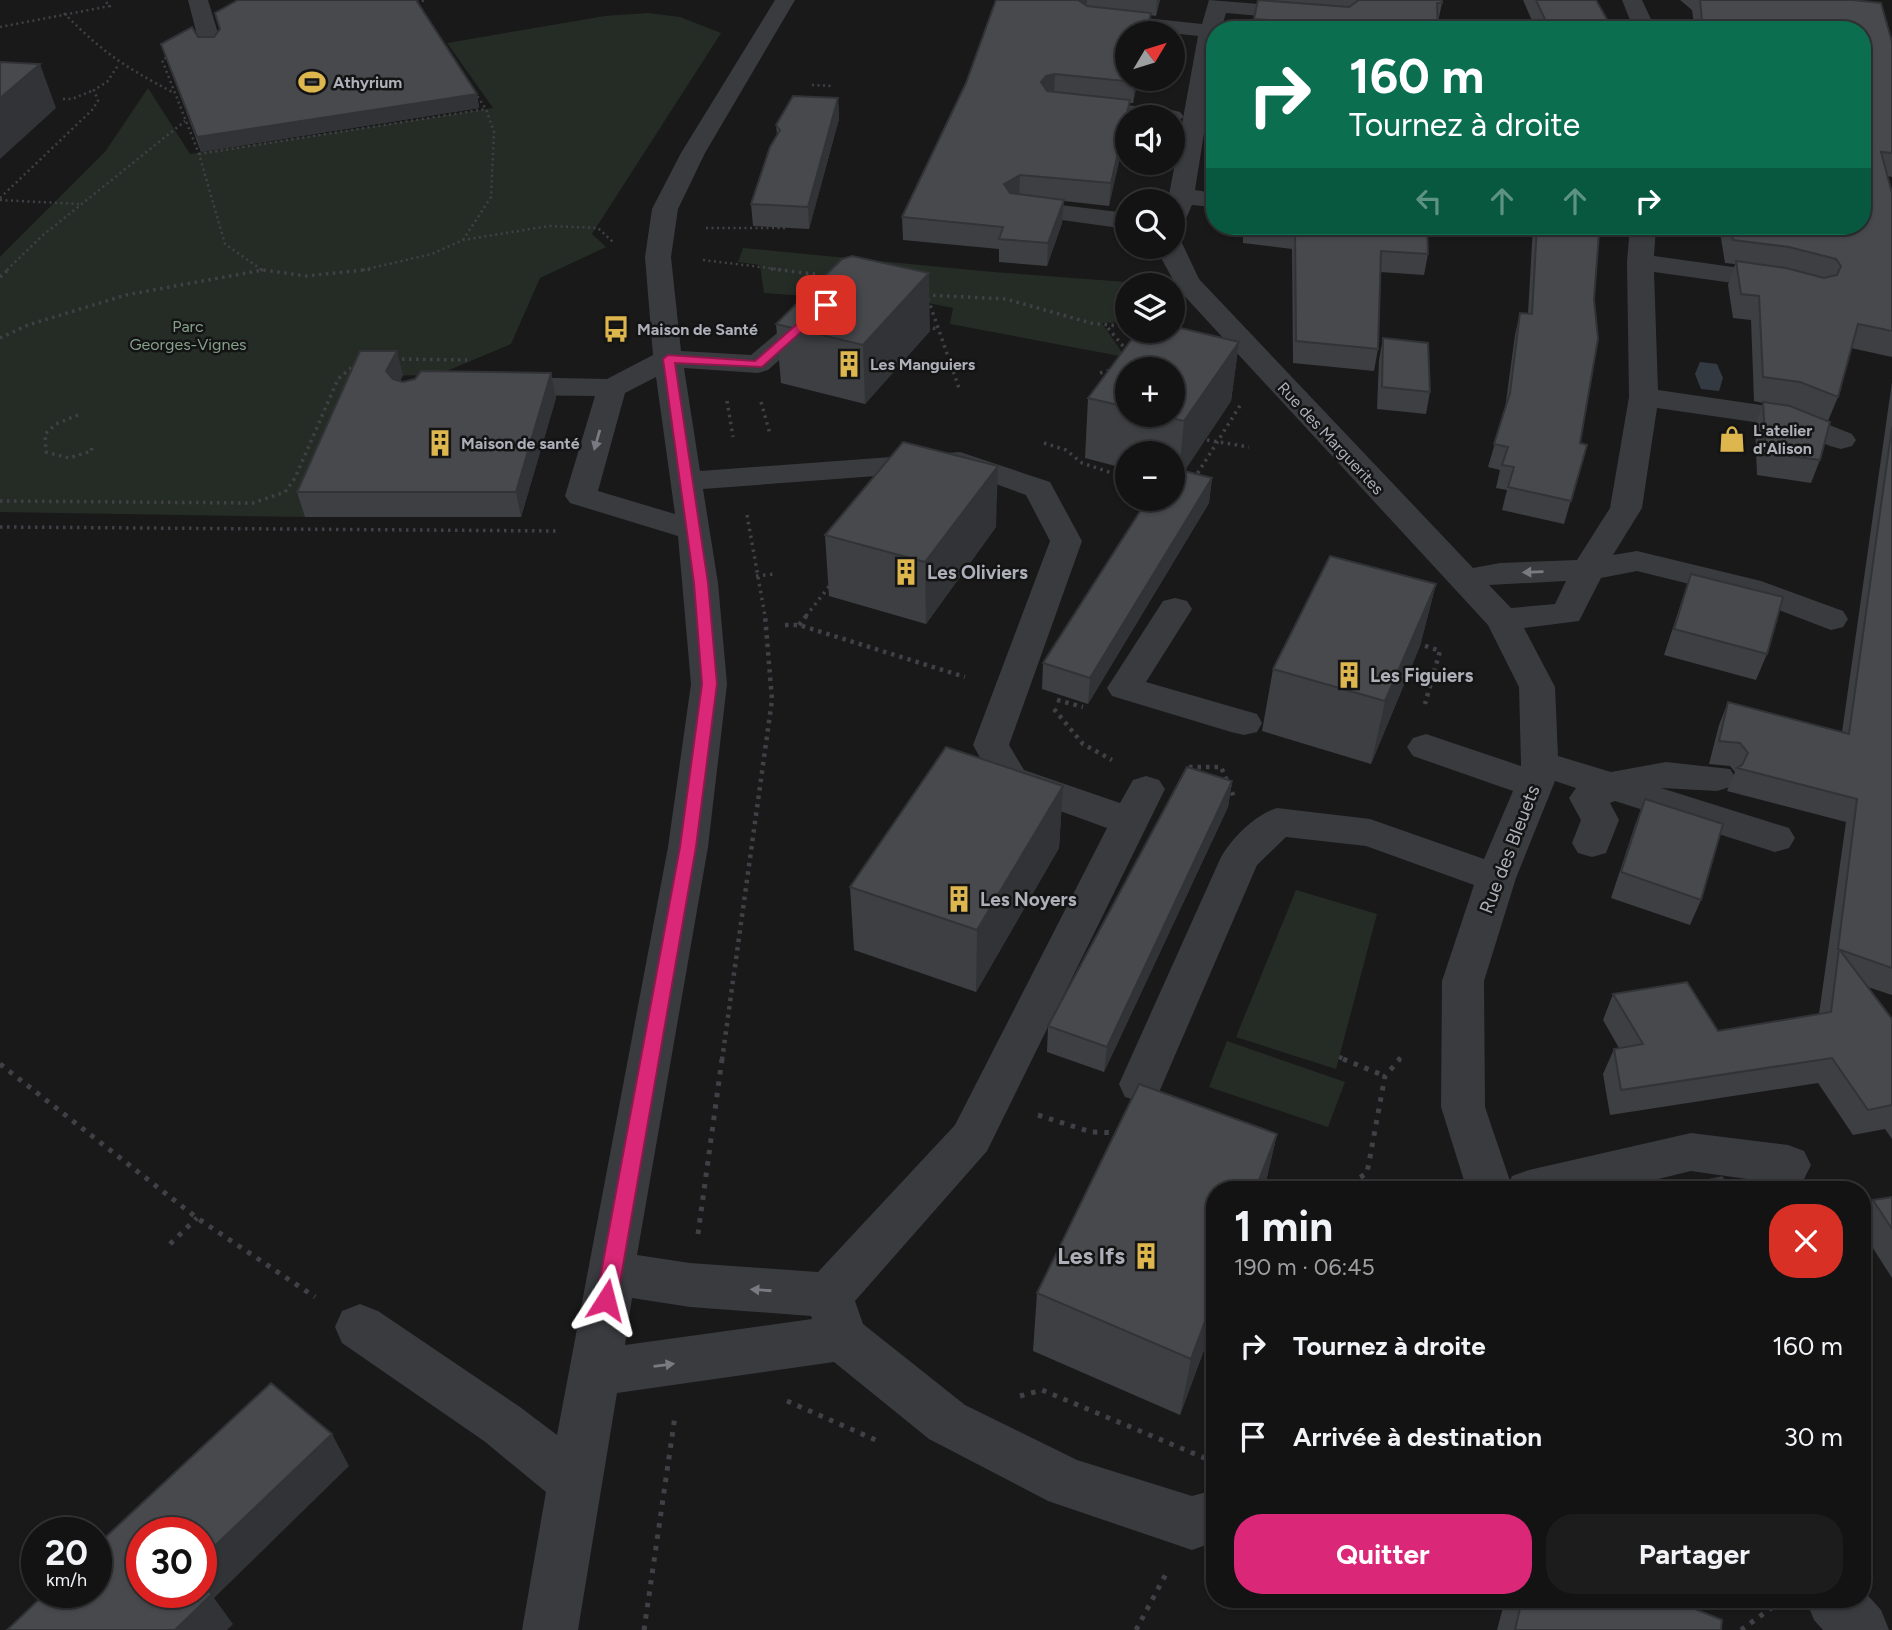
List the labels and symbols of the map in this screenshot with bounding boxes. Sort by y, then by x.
north arrow [1115,21,1185,91]
sports icon: Athyrium [297,67,327,97]
place label: Athyrium [333,73,402,92]
pin [796,275,856,335]
bus stop icon: Maison de Santé [601,314,631,344]
park label: Parc Georges-Vignes [129,317,247,354]
place label: Maison de Santé [637,320,758,339]
building icon: Les Manguiers [834,349,864,379]
place label: Les Manguiers [870,355,976,374]
street label: Rue des Marguerites [1274,378,1388,498]
place label: L'atelier d'Alison [1753,421,1812,458]
shop icon: L'atelier d'Alison [1717,424,1747,454]
building icon: Maison de santé [425,428,455,458]
one-way arrow [592,429,602,450]
place label: Maison de santé [461,434,580,453]
building icon: Les Oliviers [891,557,921,587]
place label: Les Oliviers [927,561,1028,584]
one-way arrow [1522,566,1544,577]
building icon: Les Figuiers [1334,660,1364,690]
place label: Les Figuiers [1370,664,1474,687]
street label: Rue des Bleuets [1474,782,1545,917]
building icon: Les Noyers [944,884,974,914]
place label: Les Noyers [980,888,1077,911]
building icon: Les Ifs [1131,1241,1161,1271]
place label: Les Ifs [1057,1242,1125,1270]
position arrow [569,1263,643,1337]
one-way arrow [750,1284,772,1295]
one-way arrow [653,1360,675,1371]
speed limit sign: 30 [126,1517,217,1608]

